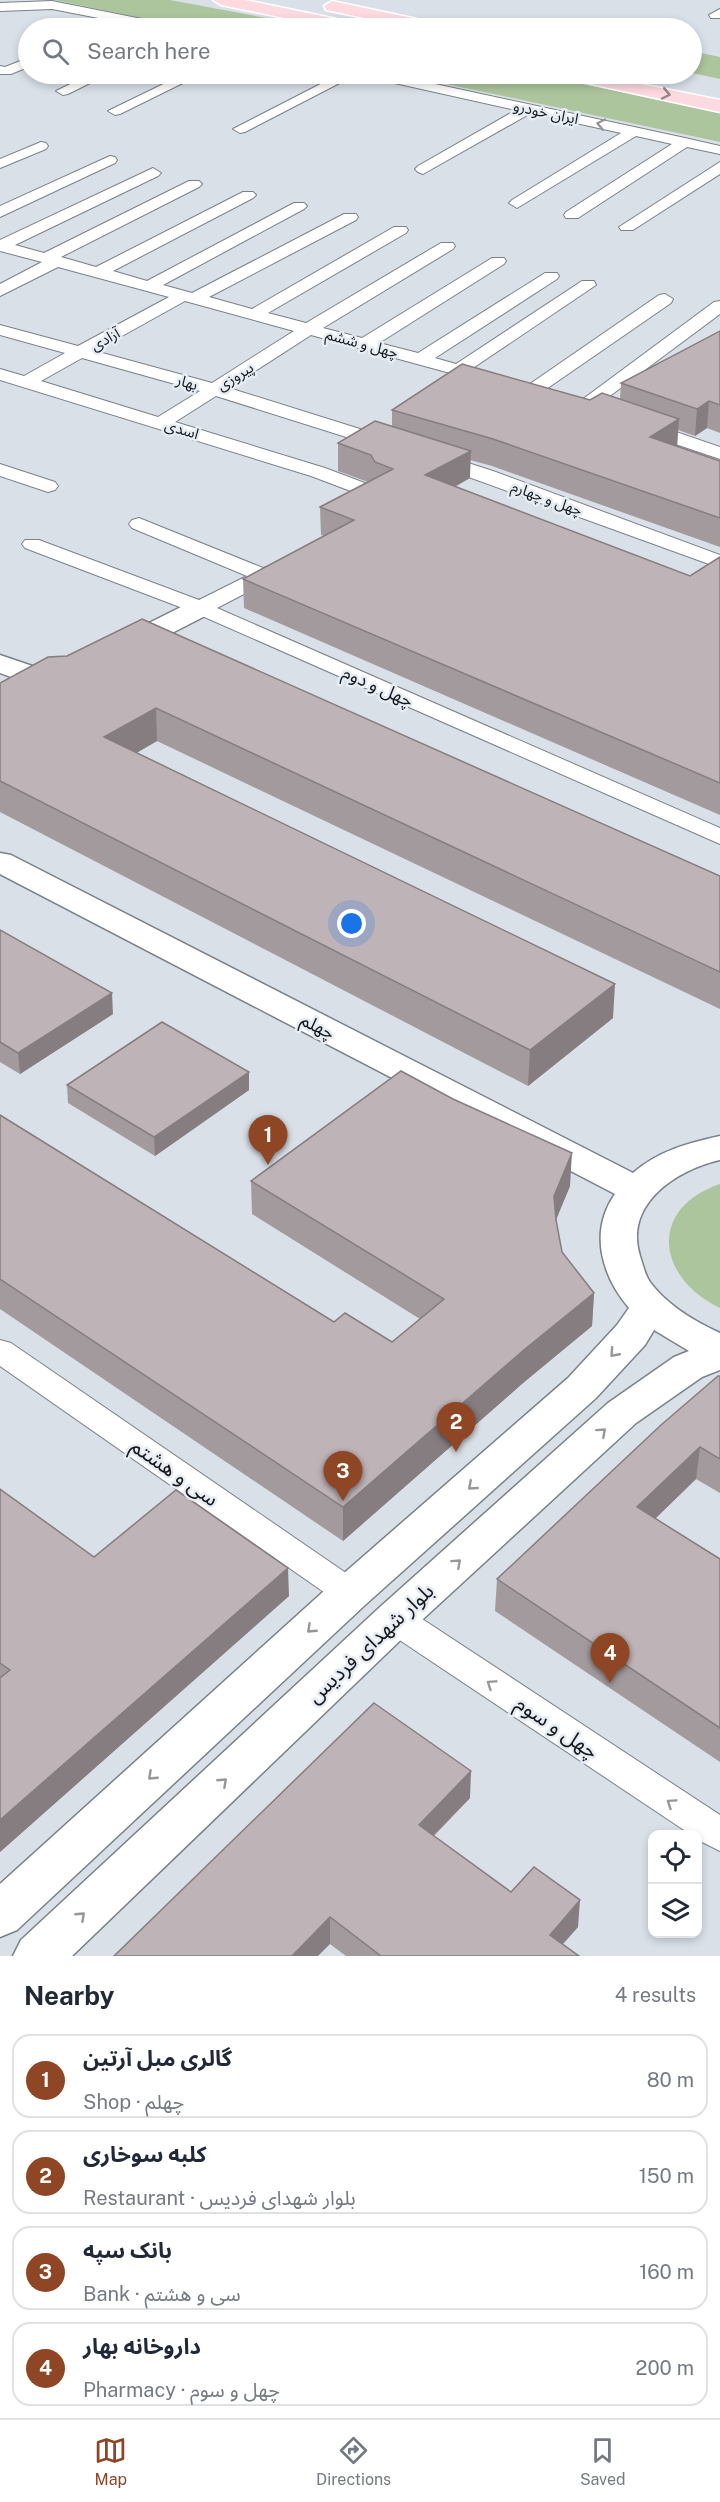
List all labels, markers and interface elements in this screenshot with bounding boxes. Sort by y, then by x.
search box [18,18,702,84]
icon: search [39,35,72,68]
text: Search here [87,38,211,64]
one-way arrow [661,87,671,100]
street label: ایران خودرو [512,97,580,128]
one-way arrow [597,118,607,131]
street label: آزادی [87,324,124,355]
street label: چهل و ششم [323,325,400,364]
street label: پیروزی [214,358,257,396]
street label: بهار [173,371,200,394]
street label: اسدی [163,416,201,443]
street label: چهل و چهارم [508,477,585,522]
street label: چهل و دوم [338,661,417,715]
your location [337,909,366,938]
street label: چهلم [296,1009,338,1046]
pin: 1 [248,1116,288,1165]
one-way arrow [610,1346,621,1356]
pin: 2 [436,1402,476,1452]
one-way arrow [595,1428,606,1439]
street label: سی و هشتم [125,1433,224,1514]
pin: 3 [324,1452,362,1501]
one-way arrow [468,1478,479,1489]
one-way arrow [450,1559,461,1570]
street label: بلوار شهدای فردیس [301,1578,439,1708]
one-way arrow [307,1622,317,1633]
pin: 4 [590,1634,630,1683]
one-way arrow [487,1680,498,1691]
street label: چهل و سوم [509,1690,603,1767]
one-way arrow [148,1768,159,1779]
one-way arrow [216,1778,226,1789]
one-way arrow [667,1799,678,1810]
map controls [648,1830,702,1938]
button: locate [648,1830,702,1884]
button: layers [648,1884,702,1938]
one-way arrow [74,1912,85,1923]
text: Nearby [24,1980,114,2011]
text: 4 results [615,1983,696,2007]
text: گالری مبل آرتین [83,2045,232,2071]
text: 1 [41,2068,50,2092]
text: 80 m [647,2068,694,2092]
text: Shop · چهلم [83,2090,184,2114]
text: کلبه سوخاری [83,2141,207,2167]
text: 2 [39,2164,52,2188]
text: 150 m [639,2164,694,2188]
text: Restaurant · بلوار شهدای فردیس [83,2186,356,2210]
text: بانک سپه [83,2237,172,2263]
text: 3 [39,2260,52,2284]
text: 160 m [639,2260,694,2284]
text: Bank · سی و هشتم [83,2282,241,2306]
text: داروخانه بهار [83,2333,201,2359]
text: 4 [39,2356,52,2380]
text: 200 m [636,2356,694,2380]
text: Pharmacy · چهل و سوم [83,2378,280,2402]
tab: Map [94,2434,127,2489]
tab: Directions [316,2434,391,2489]
tab: Saved [580,2434,626,2489]

